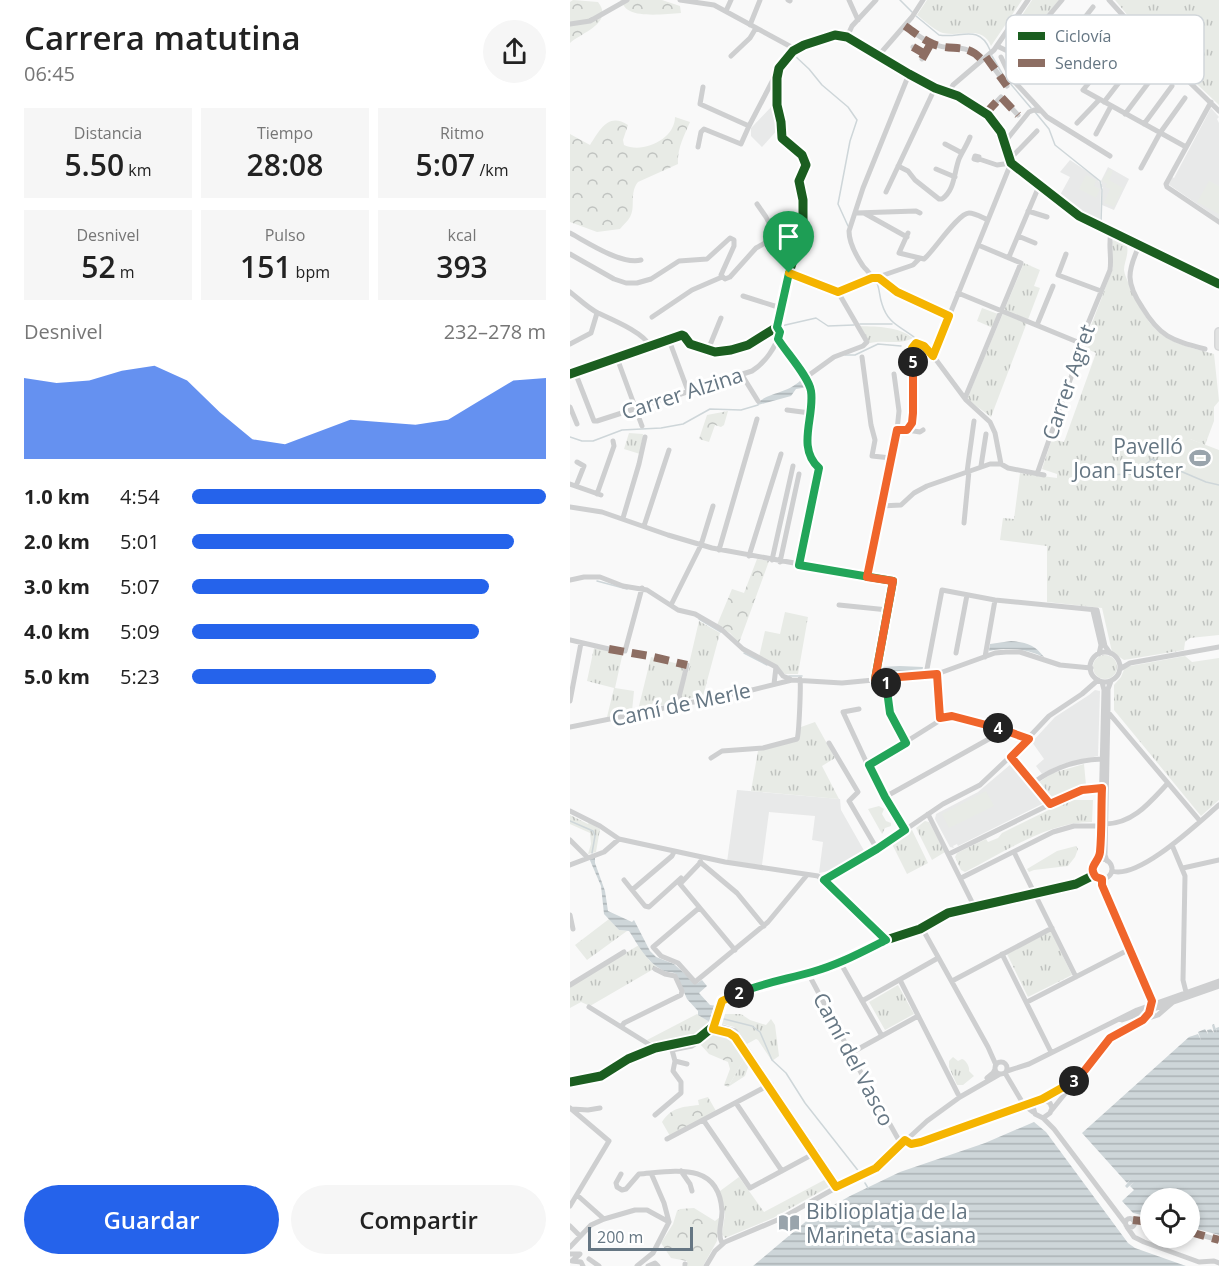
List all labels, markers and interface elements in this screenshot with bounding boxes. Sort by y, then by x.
text: Carrera matutina [24,15,301,60]
legend [1006,15,1204,84]
button: share [483,20,546,83]
text: Ciclovía [1055,25,1111,47]
text: Sendero [1055,52,1118,74]
text: 06:45 [24,60,75,87]
text: Distancia [74,122,142,144]
text: Tiempo [257,122,313,144]
text: Ritmo [440,122,484,144]
text: 5.50 [64,144,124,185]
text: 28:08 [247,144,323,185]
text: 5:07 [416,144,475,185]
text: km [124,159,152,181]
text: /km [475,159,508,181]
pin [763,211,814,273]
icon: arrive [772,220,805,253]
text: Desnivel [76,224,140,246]
text: Pulso [265,224,305,246]
text: kcal [448,224,477,246]
text: 52 [81,246,116,287]
text: 151 [240,246,291,287]
text: 393 [436,246,488,287]
text: m [116,261,135,283]
text: bpm [291,261,330,283]
text: Desnivel [24,318,103,345]
text: 232–278 m [444,318,546,345]
street label: Carrer Agret [1035,321,1101,443]
pin: 5 [898,347,928,377]
text: 5 [908,351,918,373]
street label: Carrer Alzina [618,360,746,426]
place label: Pavelló Joan Fuster [1071,432,1183,484]
sports icon: Pavelló Joan Fuster [1188,446,1212,470]
text: 1.0 km [24,483,90,510]
text: 4:54 [120,483,160,510]
text: 2.0 km [24,528,90,555]
text: 5:01 [120,528,160,555]
text: 3.0 km [24,573,90,600]
text: 5:07 [120,573,160,600]
text: 4.0 km [24,618,90,645]
text: 5:09 [120,618,160,645]
text: 5.0 km [24,663,90,690]
text: 5:23 [120,663,160,690]
pin: 1 [871,668,901,698]
text: 1 [881,672,891,694]
street label: Camí de Merle [609,676,753,732]
pin: 4 [983,713,1013,743]
text: 4 [993,717,1003,739]
pin: 2 [724,978,754,1008]
text: 2 [734,982,744,1004]
street label: Camí del Vasco [807,987,901,1131]
pin: 3 [1059,1066,1089,1096]
text: 3 [1069,1070,1079,1092]
button: Guardar [24,1185,279,1254]
button: Compartir [291,1185,546,1254]
map controls [1140,1188,1200,1248]
button: locate [1140,1188,1200,1248]
place label: Biblioplatja de la Marineta Casiana [806,1197,976,1249]
library icon: Biblioplatja de la Marineta Casiana [777,1211,801,1235]
scale bar [588,1224,693,1252]
text: 200 m [597,1226,643,1248]

